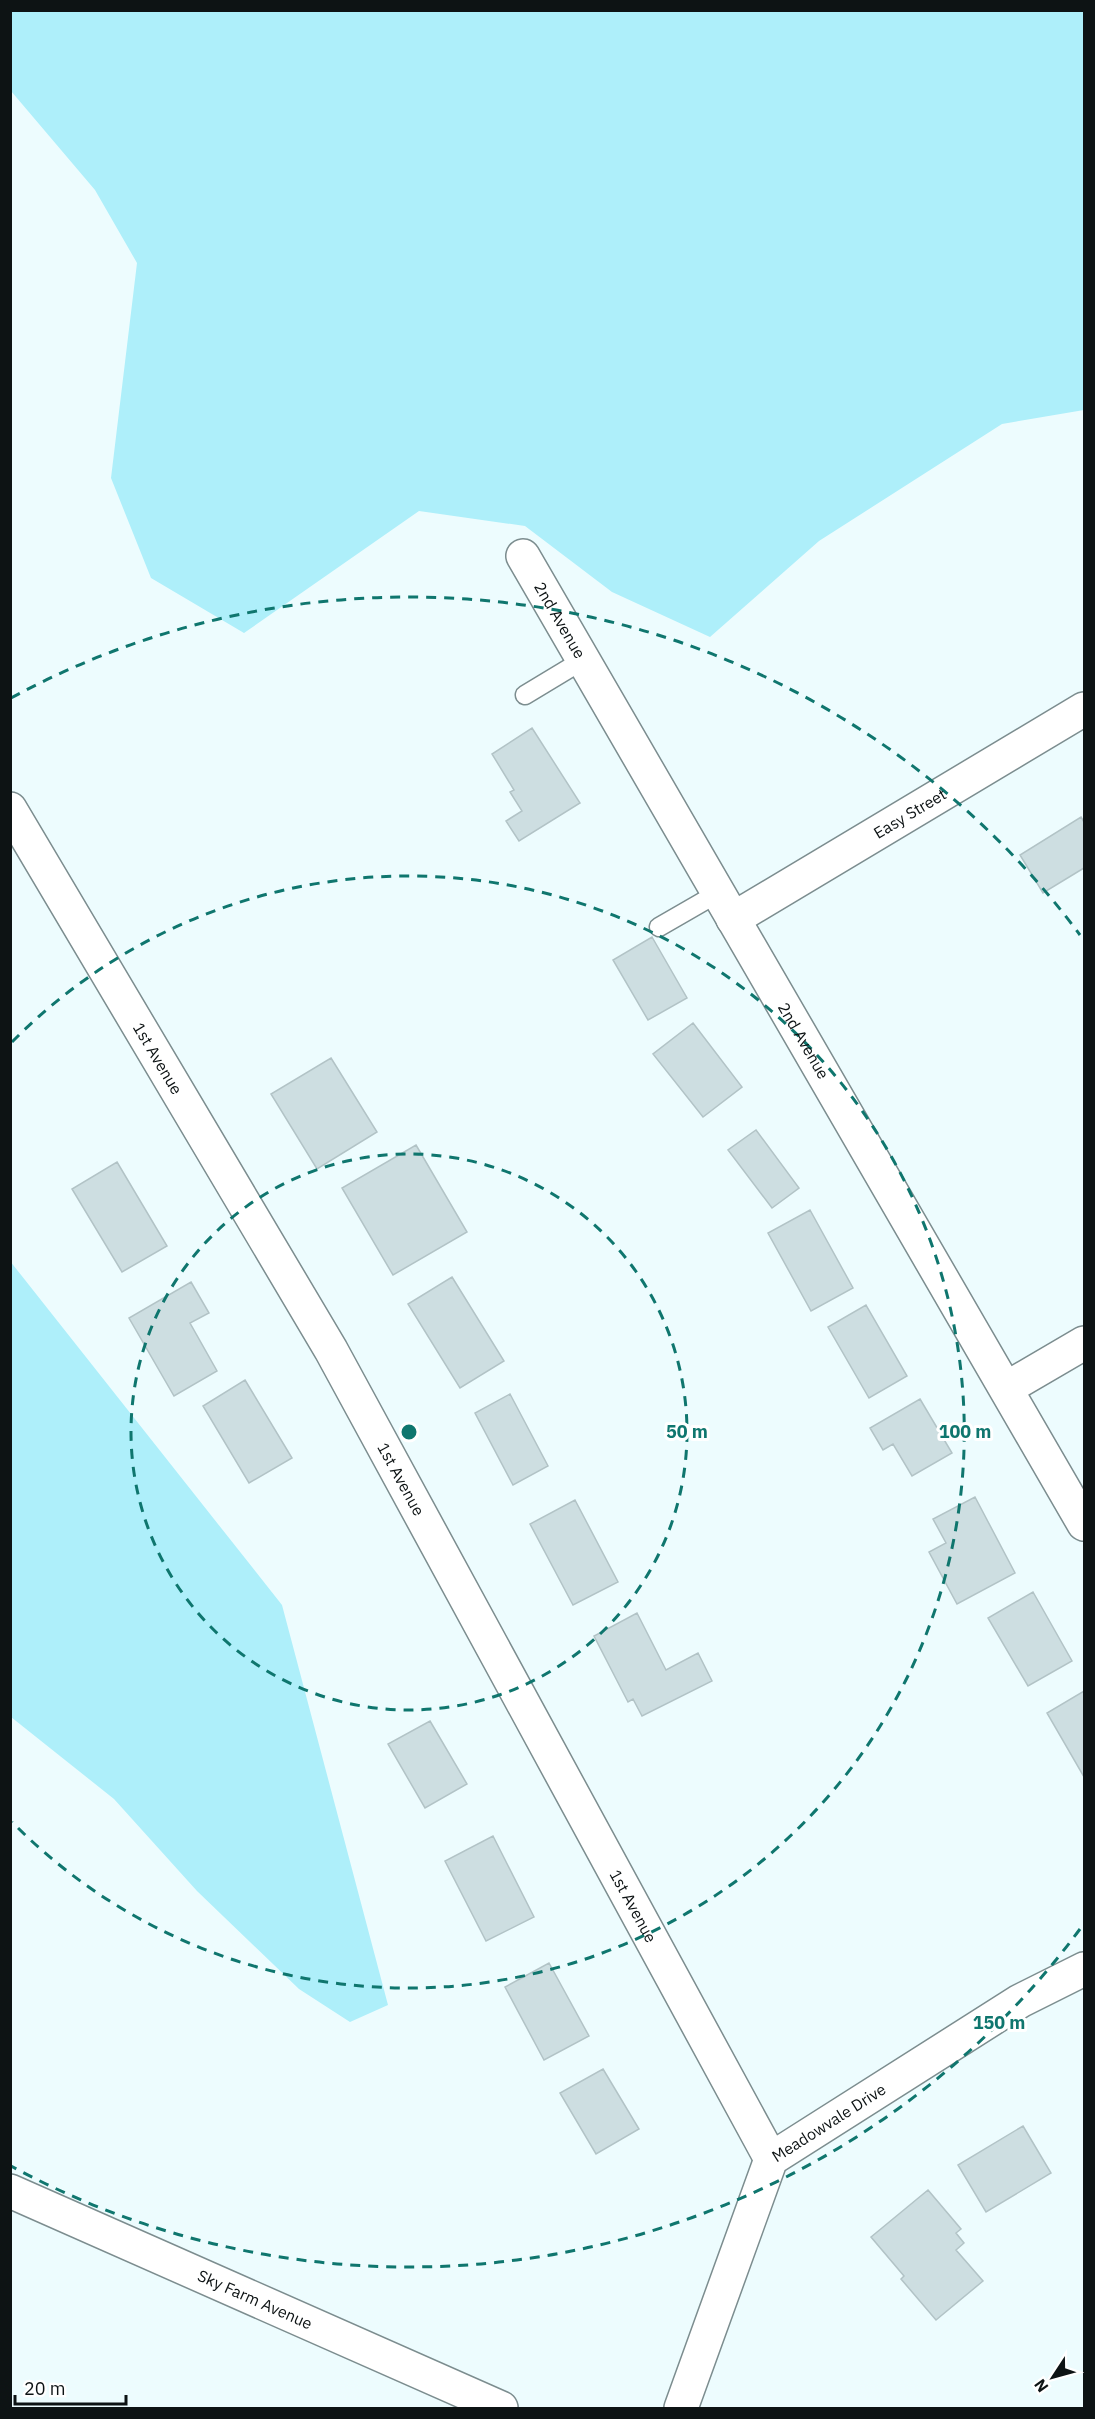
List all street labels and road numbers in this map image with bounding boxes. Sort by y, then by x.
street label: 2nd Avenue [530,578,590,662]
street label: Easy Street [870,784,950,843]
street label: 2nd Avenue [774,999,834,1083]
street label: 1st Avenue [129,1019,187,1098]
street label: 1st Avenue [373,1439,429,1519]
street label: 1st Avenue [605,1866,661,1946]
street label: Meadowvale Drive [768,2079,890,2166]
street label: Sky Farm Avenue [195,2265,316,2334]

